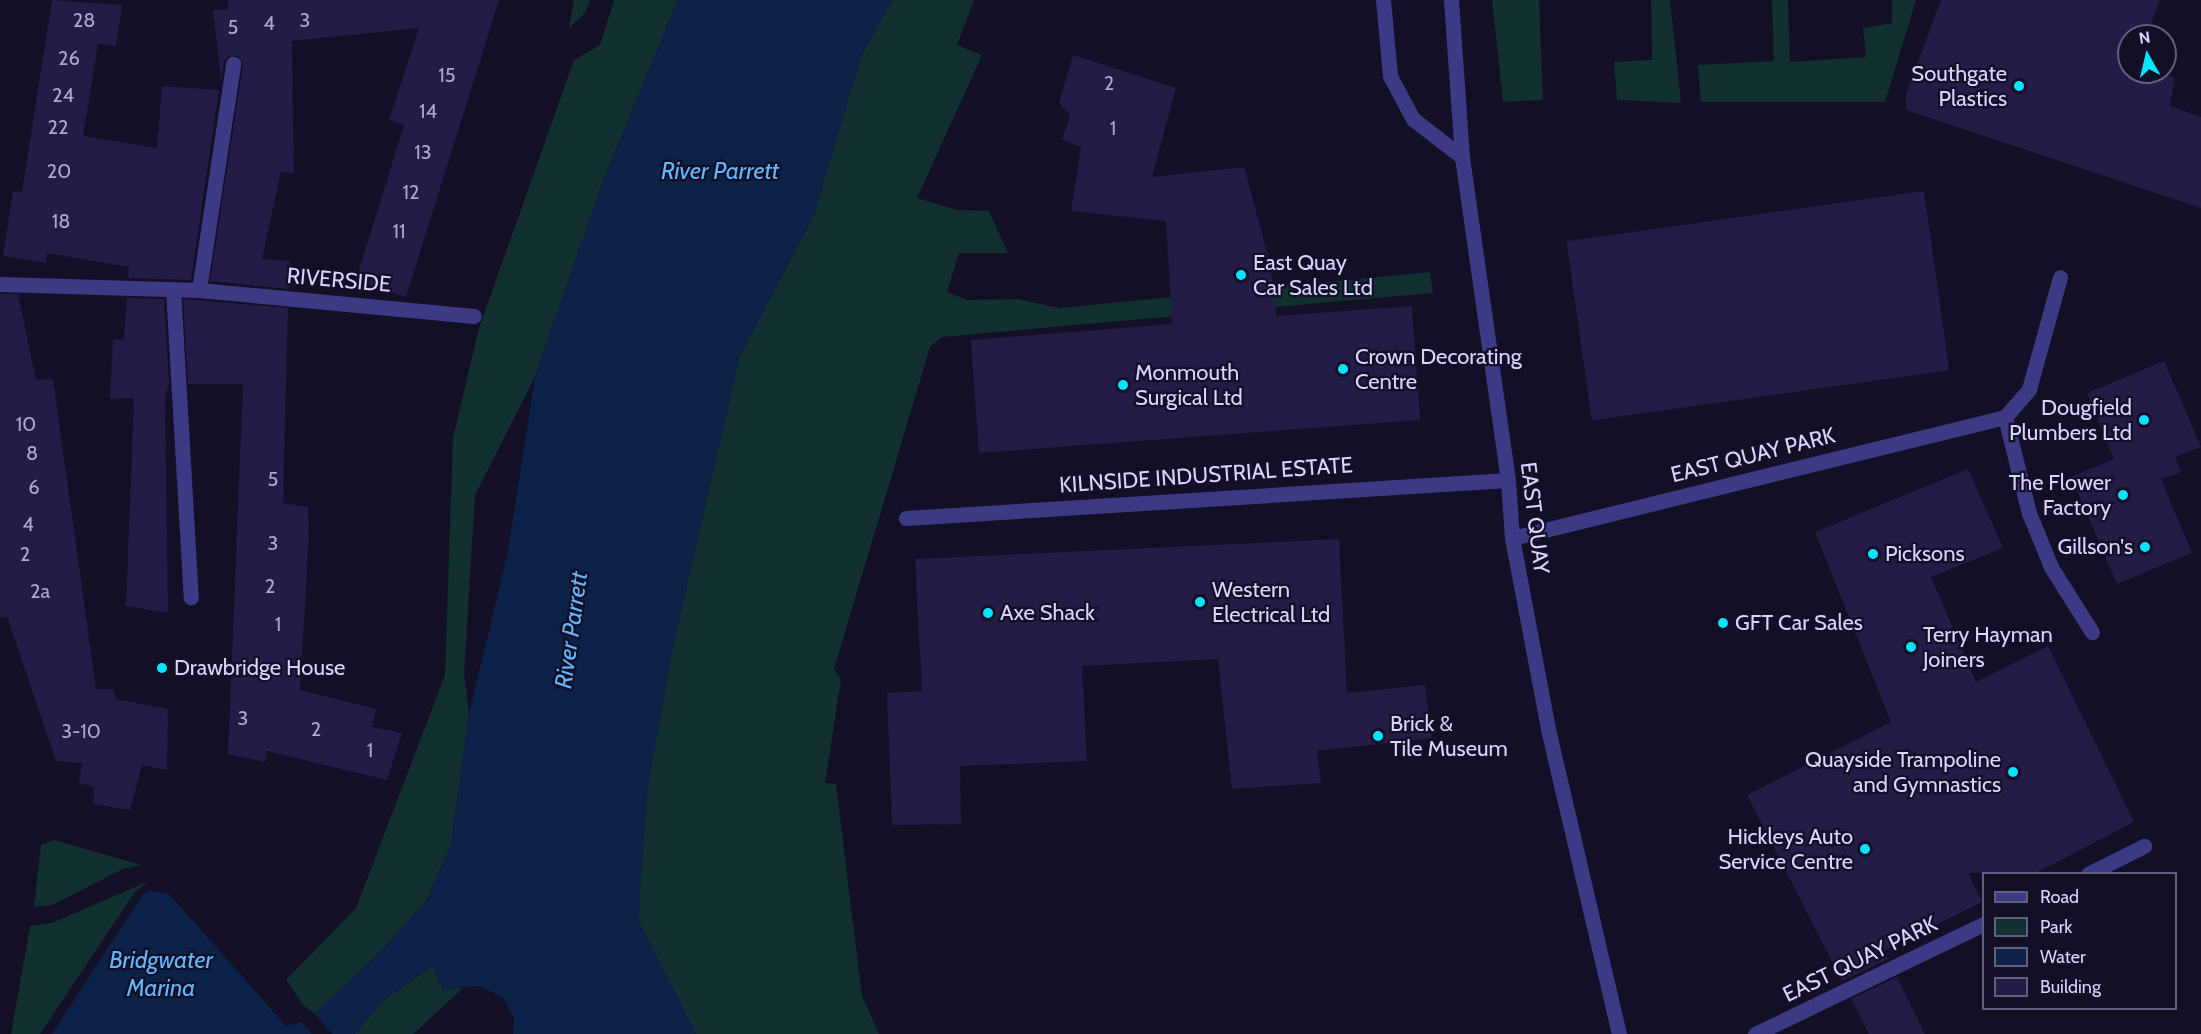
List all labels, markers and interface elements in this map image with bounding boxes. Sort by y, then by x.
house number: 28 [73,8,95,32]
house number: 3 [300,8,310,32]
house number: 4 [263,11,275,35]
house number: 5 [228,15,238,39]
north arrow [2117,24,2177,84]
text: N [2138,27,2152,48]
house number: 26 [58,46,80,70]
place label: Southgate Plastics [1911,60,2007,112]
house number: 15 [438,63,456,87]
house number: 2 [1104,71,1114,95]
marker: Southgate Plastics [2012,79,2026,93]
house number: 24 [52,83,74,107]
house number: 14 [419,99,437,123]
house number: 22 [48,115,68,139]
house number: 1 [1110,116,1116,140]
house number: 13 [414,140,432,164]
water label: River Parrett [661,157,779,185]
house number: 20 [47,159,71,183]
house number: 12 [403,180,419,204]
house number: 18 [52,209,70,233]
house number: 11 [392,219,406,243]
place label: East Quay Car Sales Ltd [1253,249,1373,300]
street label: RIVERSIDE [286,262,392,298]
marker: East Quay Car Sales Ltd [1234,268,1248,282]
place label: Crown Decorating Centre [1355,343,1522,394]
place label: Monmouth Surgical Ltd [1135,359,1243,410]
marker: Crown Decorating Centre [1336,362,1350,376]
marker: Monmouth Surgical Ltd [1116,378,1130,392]
place label: Dougfield Plumbers Ltd [2009,394,2132,446]
house number: 10 [16,412,36,436]
marker: Dougfield Plumbers Ltd [2137,413,2151,427]
street label: EAST QUAY PARK [1668,422,1838,488]
house number: 8 [26,441,38,465]
street label: KILNSIDE INDUSTRIAL ESTATE [1058,452,1354,498]
street label: EAST QUAY [1515,461,1555,575]
house number: 5 [268,467,278,491]
place label: The Flower Factory [2009,469,2111,520]
house number: 6 [28,475,40,499]
marker: The Flower Factory [2116,488,2130,502]
house number: 4 [22,512,34,536]
house number: 3 [268,531,278,555]
place label: Gillson's [2058,534,2133,560]
marker: Gillson's [2138,540,2152,554]
place label: Picksons [1885,541,1965,567]
house number: 2 [20,542,30,566]
marker: Picksons [1866,547,1880,561]
water label: River Parrett [549,570,593,690]
house number: 2 [265,574,275,598]
place label: Western Electrical Ltd [1212,576,1330,628]
house number: 2a [30,579,50,603]
marker: Western Electrical Ltd [1193,595,1207,609]
place label: Axe Shack [1000,600,1095,626]
marker: Axe Shack [981,606,995,620]
place label: GFT Car Sales [1735,610,1863,636]
house number: 1 [275,612,281,636]
marker: GFT Car Sales [1716,616,1730,630]
place label: Terry Hayman Joiners [1923,621,2053,672]
marker: Terry Hayman Joiners [1904,640,1918,654]
place label: Drawbridge House [174,655,345,681]
marker: Drawbridge House [155,661,169,675]
house number: 3 [238,706,248,730]
place label: Brick & Tile Museum [1390,710,1508,762]
house number: 2 [311,717,321,741]
house number: 3-10 [61,719,101,743]
marker: Brick & Tile Museum [1371,729,1385,743]
house number: 1 [367,738,373,762]
place label: Quayside Trampoline and Gymnastics [1805,746,2001,798]
marker: Quayside Trampoline and Gymnastics [2006,765,2020,779]
place label: Hickleys Auto Service Centre [1718,823,1853,874]
marker: Hickleys Auto Service Centre [1858,842,1872,856]
legend [1982,872,2177,1010]
text: Road [2040,886,2079,908]
street label: EAST QUAY PARK [1779,910,1941,1008]
text: Park [2040,916,2072,938]
water label: Bridgwater Marina [109,946,213,1002]
text: Water [2040,946,2086,968]
text: Building [2040,976,2101,998]

